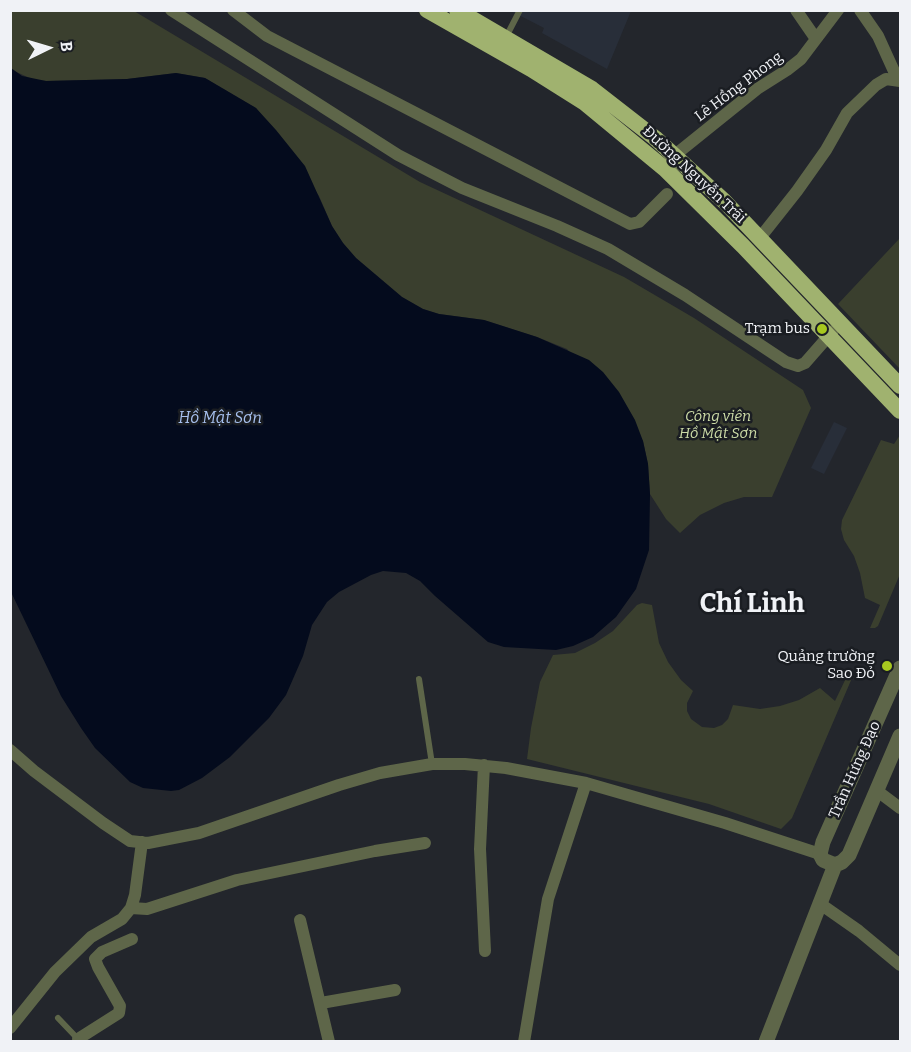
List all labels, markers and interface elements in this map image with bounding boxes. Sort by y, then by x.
north arrow [18,18,78,78]
text: B [57,40,76,52]
street label: Lê Hồng Phong [692,48,786,126]
street label: Đường Nguyễn Trãi [639,123,749,227]
place label: Trạm bus [745,320,810,338]
marker: Trạm bus [815,322,829,336]
park label: Công viên Hồ Mật Sơn [679,408,757,443]
water label: Hồ Mật Sơn [178,409,262,429]
district label: Chí Linh [700,588,804,620]
place label: Quảng trường Sao Đỏ [777,648,875,683]
marker: Quảng trường Sao Đỏ [880,659,894,673]
street label: Trần Hưng Đạo [825,718,885,822]

